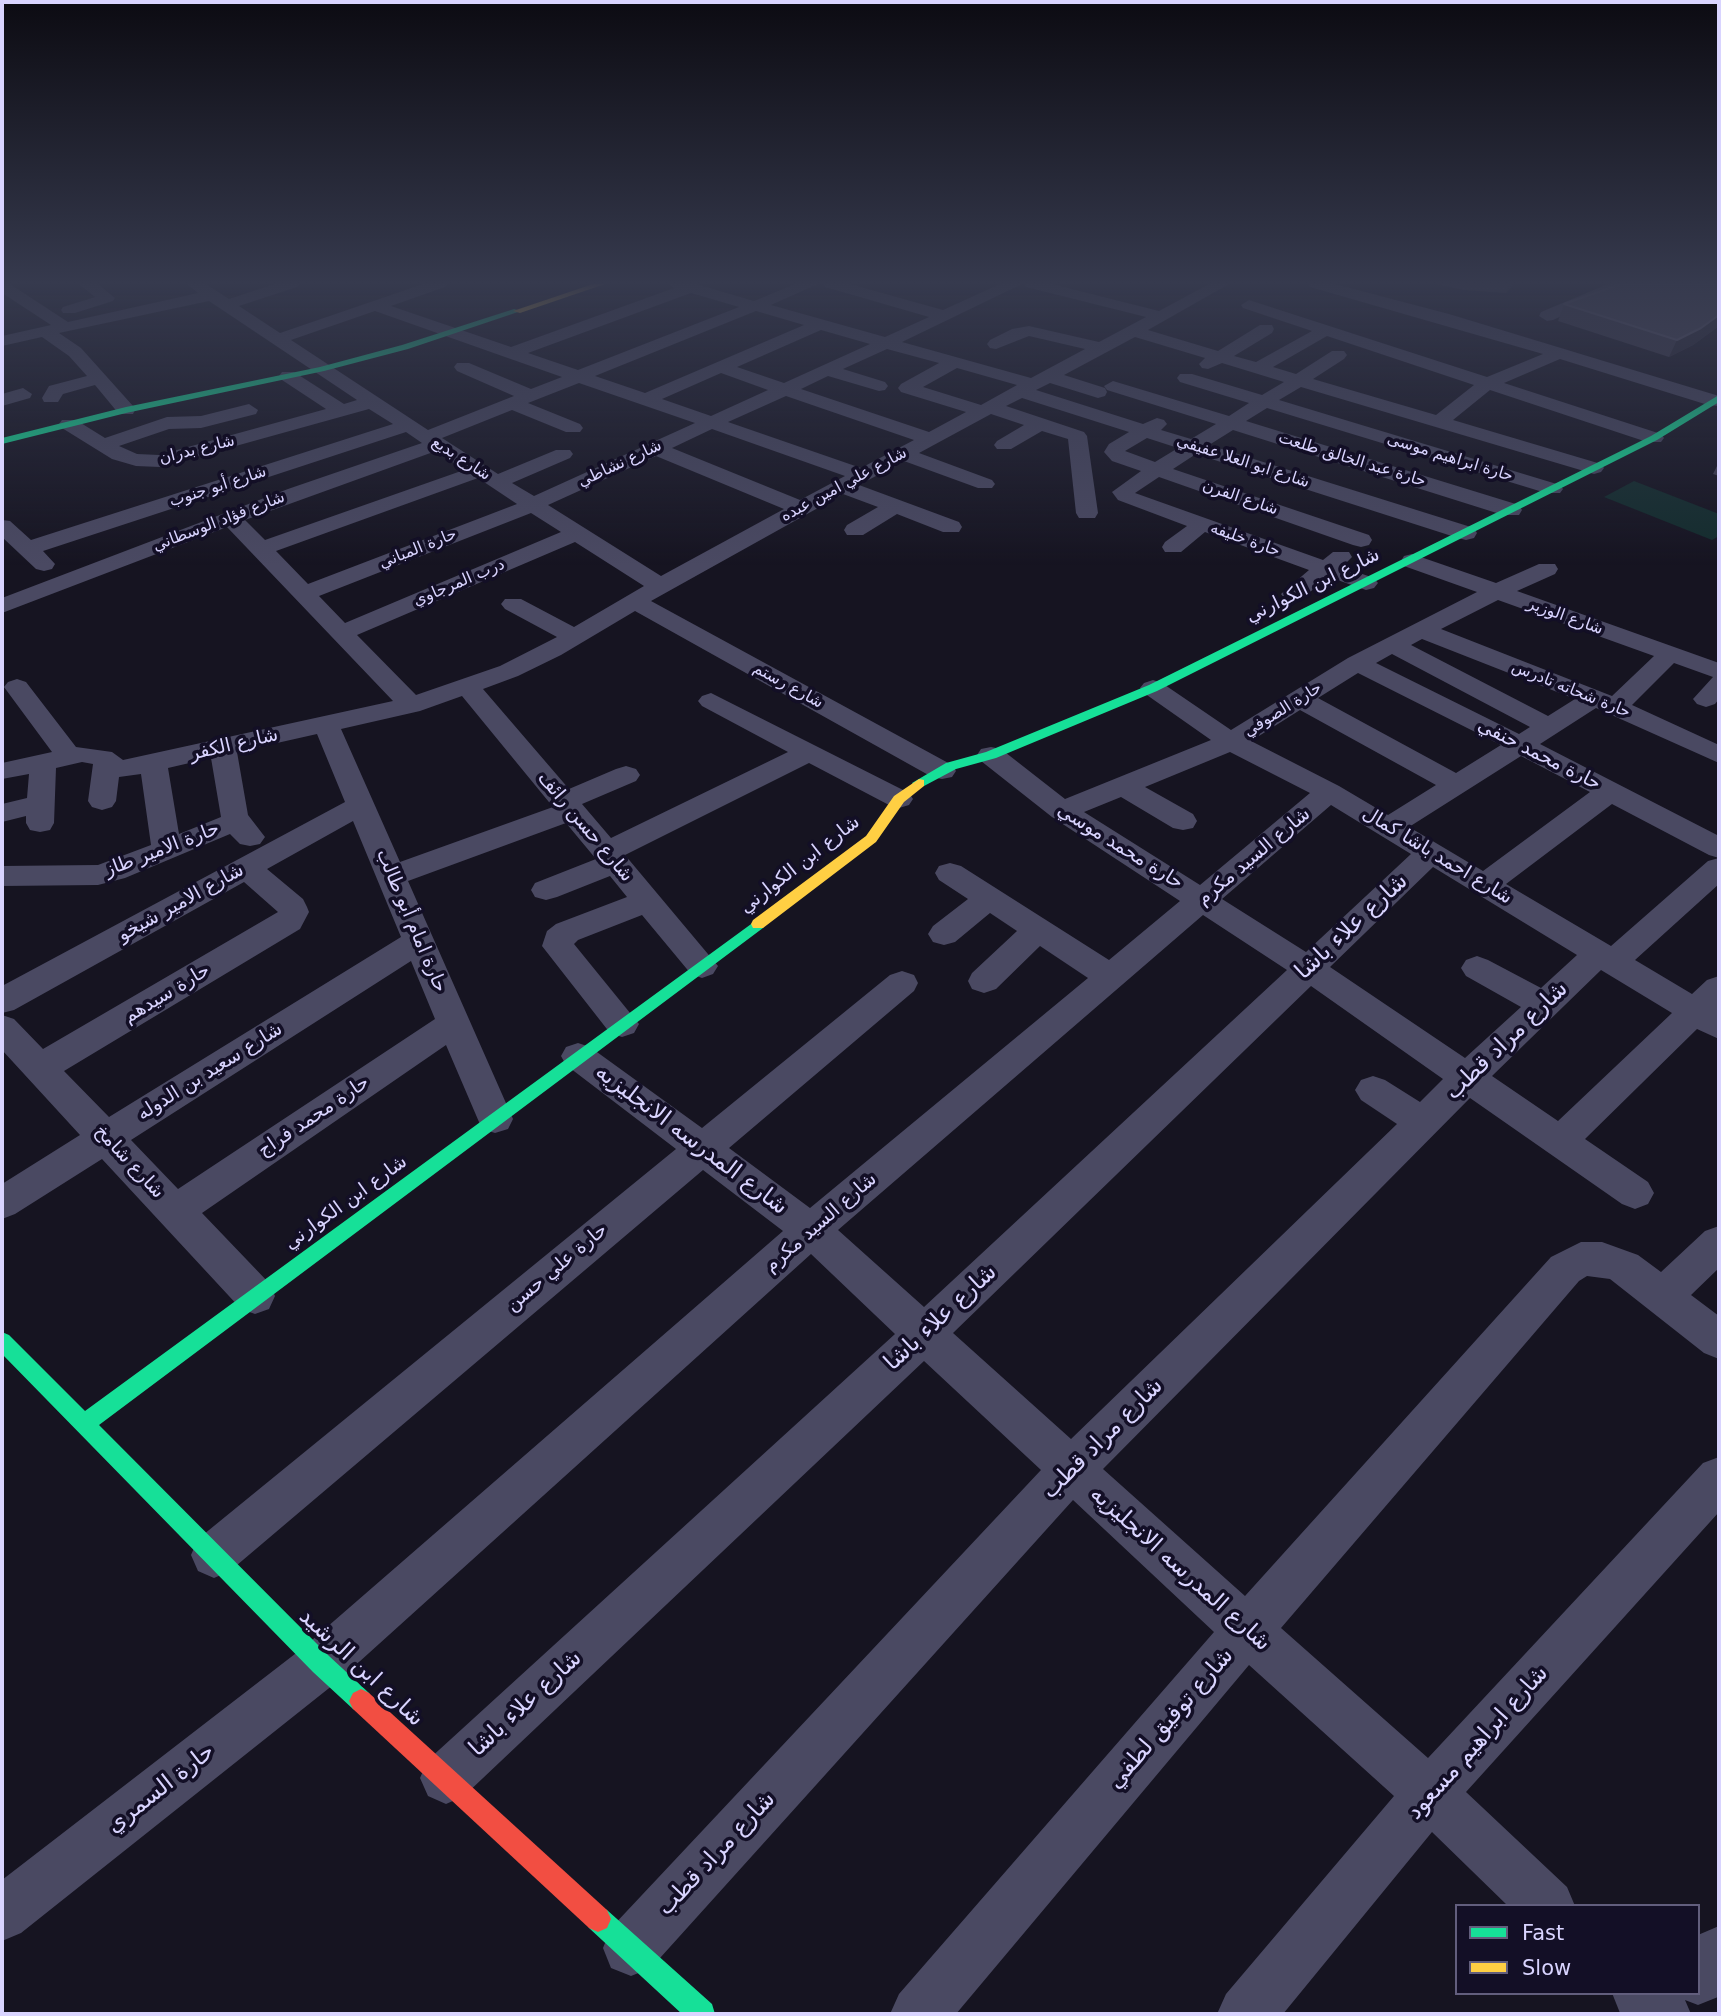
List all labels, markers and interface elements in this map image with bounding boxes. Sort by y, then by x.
street label: حارة عبد الخالق طلعت [1276,428,1428,492]
street label: حارة ابراهيم موسى [1385,430,1515,486]
street label: شارع بدران [157,431,237,469]
street label: شارع ابو العلا عفيفي [1174,431,1312,493]
street label: شارع بديع [428,433,494,485]
street label: شارع نشاطي [575,436,665,492]
street label: شارع علي امين عبده [778,444,910,526]
street label: شارع أبو جنوب [167,462,269,512]
street label: شارع الفرن [1200,476,1280,520]
street label: شارع فؤاد الوسطاني [150,488,288,556]
street label: حارة خليفه [1208,519,1282,561]
street label: حارة المباني [376,525,460,573]
street label: شارع ابن الكوارني [1242,544,1384,628]
street label: درب المرجاوي [410,555,508,611]
street label: شارع الوزير [1524,594,1606,640]
street label: حارة شحاته تادرس [1509,657,1633,723]
street label: شارع رستم [750,659,826,713]
street label: حارة الصوفي [1240,678,1326,742]
street label: حارة محمد حنفي [1474,714,1604,796]
street label: شارع الكفر [188,724,280,766]
street label: شارع حسن رائف [532,767,638,887]
street label: حارة محمد موسي [1053,799,1187,895]
street label: شارع احمد باشا كمال [1358,802,1516,910]
street label: شارع السيد مكرم [1193,803,1315,911]
street label: شارع ابن الكوارني [735,811,865,919]
street label: حارة الامير طاز [101,818,223,882]
street label: حارة امام أبو طالب [371,846,451,996]
street label: شارع الامير شيخو [114,859,248,947]
street label: شارع علاء باشا [1290,868,1414,986]
street label: حارة سيدهم [120,959,214,1029]
street label: شارع مراد قطب [1440,976,1574,1106]
street label: شارع سعيد بن الدوله [133,1018,287,1126]
street label: شارع المدرسه الانجليزيه [589,1059,793,1221]
street label: حارة محمد فراج [254,1071,374,1163]
street label: شارع شامخ [89,1120,169,1204]
street label: شارع ابن الكوارني [280,1151,412,1255]
street label: شارع السيد مكرم [760,1168,882,1278]
street label: حارة علي حسن [502,1219,612,1317]
street label: شارع علاء باشا [879,1259,1003,1377]
street label: شارع مراد قطب [1037,1373,1169,1505]
street label: شارع المدرسه الانجليزيه [1084,1480,1276,1658]
street label: شارع ابن الرشيد [293,1603,429,1733]
street label: شارع توفيق لطفي [1102,1643,1240,1795]
street label: شارع علاء باشا [464,1645,588,1763]
street label: شارع ابراهيم مسعود [1401,1660,1555,1826]
street label: حارة السمري [101,1738,221,1840]
street label: شارع مراد قطب [652,1786,782,1922]
legend [1455,1904,1700,1995]
text: Fast [1522,1921,1564,1945]
text: Slow [1522,1956,1571,1980]

